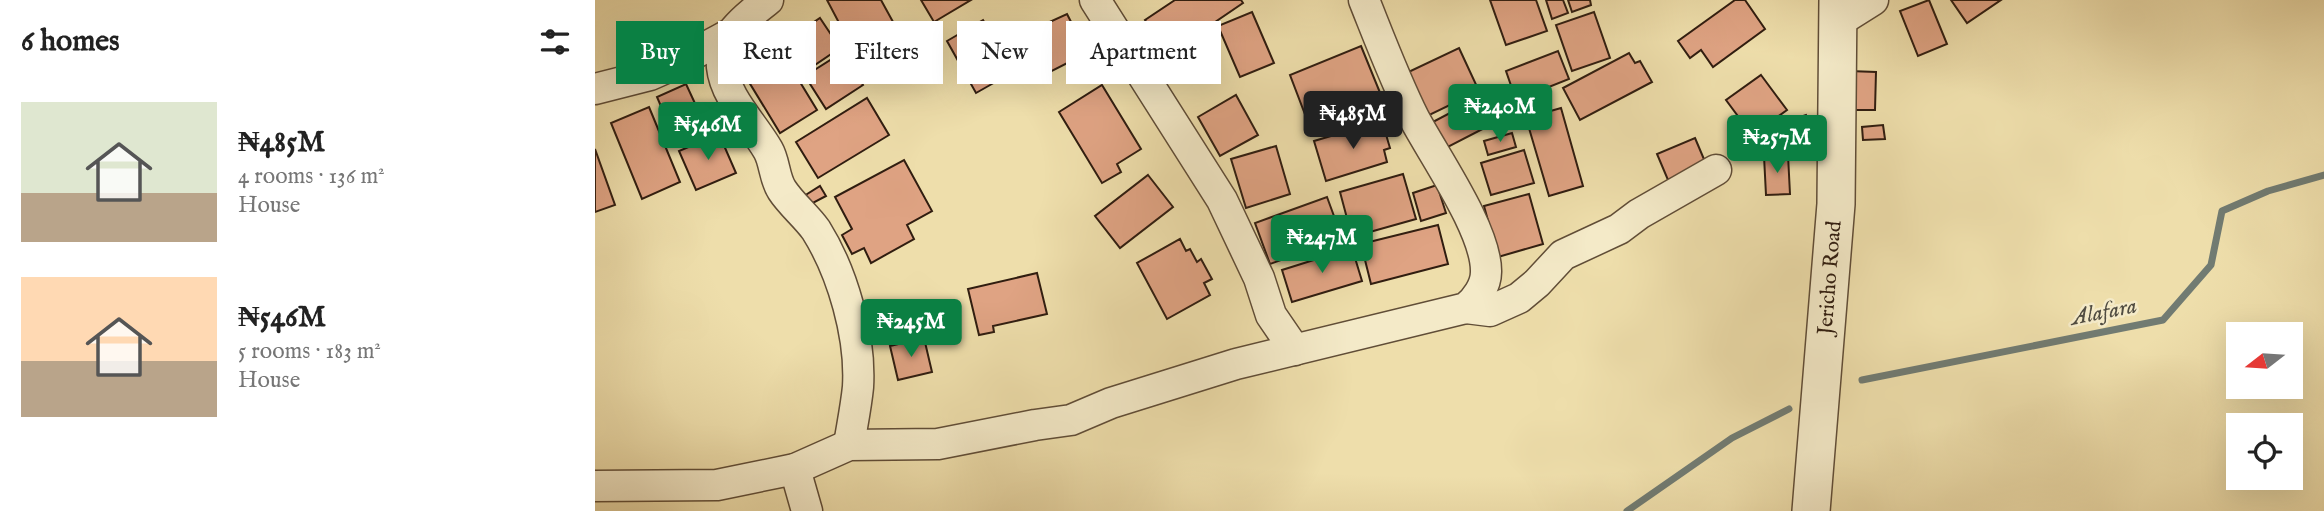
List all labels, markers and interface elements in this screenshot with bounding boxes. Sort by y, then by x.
chip: Buy [616,21,704,84]
chip: Rent [718,21,816,84]
chip: Filters [830,21,943,84]
chip: New [957,21,1052,84]
chip: Apartment [1066,21,1221,84]
text: 6 homes [21,23,120,61]
icon: filters [536,23,574,61]
pin: ₦240M [1451,85,1549,144]
pin: ₦485M [1304,92,1402,151]
text: ₦240M [1464,92,1536,121]
text: ₦485M [1320,99,1386,128]
pin: ₦546M [659,102,757,162]
text: ₦546M [674,110,742,139]
pin: ₦257M [1728,116,1826,175]
text: ₦257M [1743,123,1811,152]
text: ₦485M [238,124,325,162]
icon: home [77,130,161,214]
text: 4 rooms · 136 m² [238,162,385,191]
text: House [238,191,300,220]
pin: ₦247M [1273,216,1371,275]
street label: Jericho Road [1812,219,1848,338]
text: ₦247M [1287,223,1357,252]
water label: Alafara [2067,291,2139,333]
text: ₦546M [238,299,326,337]
pin: ₦245M [862,300,960,359]
icon: home [77,305,161,389]
text: ₦245M [877,307,945,336]
north arrow [2226,322,2303,399]
map controls [2226,322,2303,490]
text: 5 rooms · 183 m² [238,337,381,366]
text: House [238,366,300,395]
button: locate [2226,413,2303,490]

